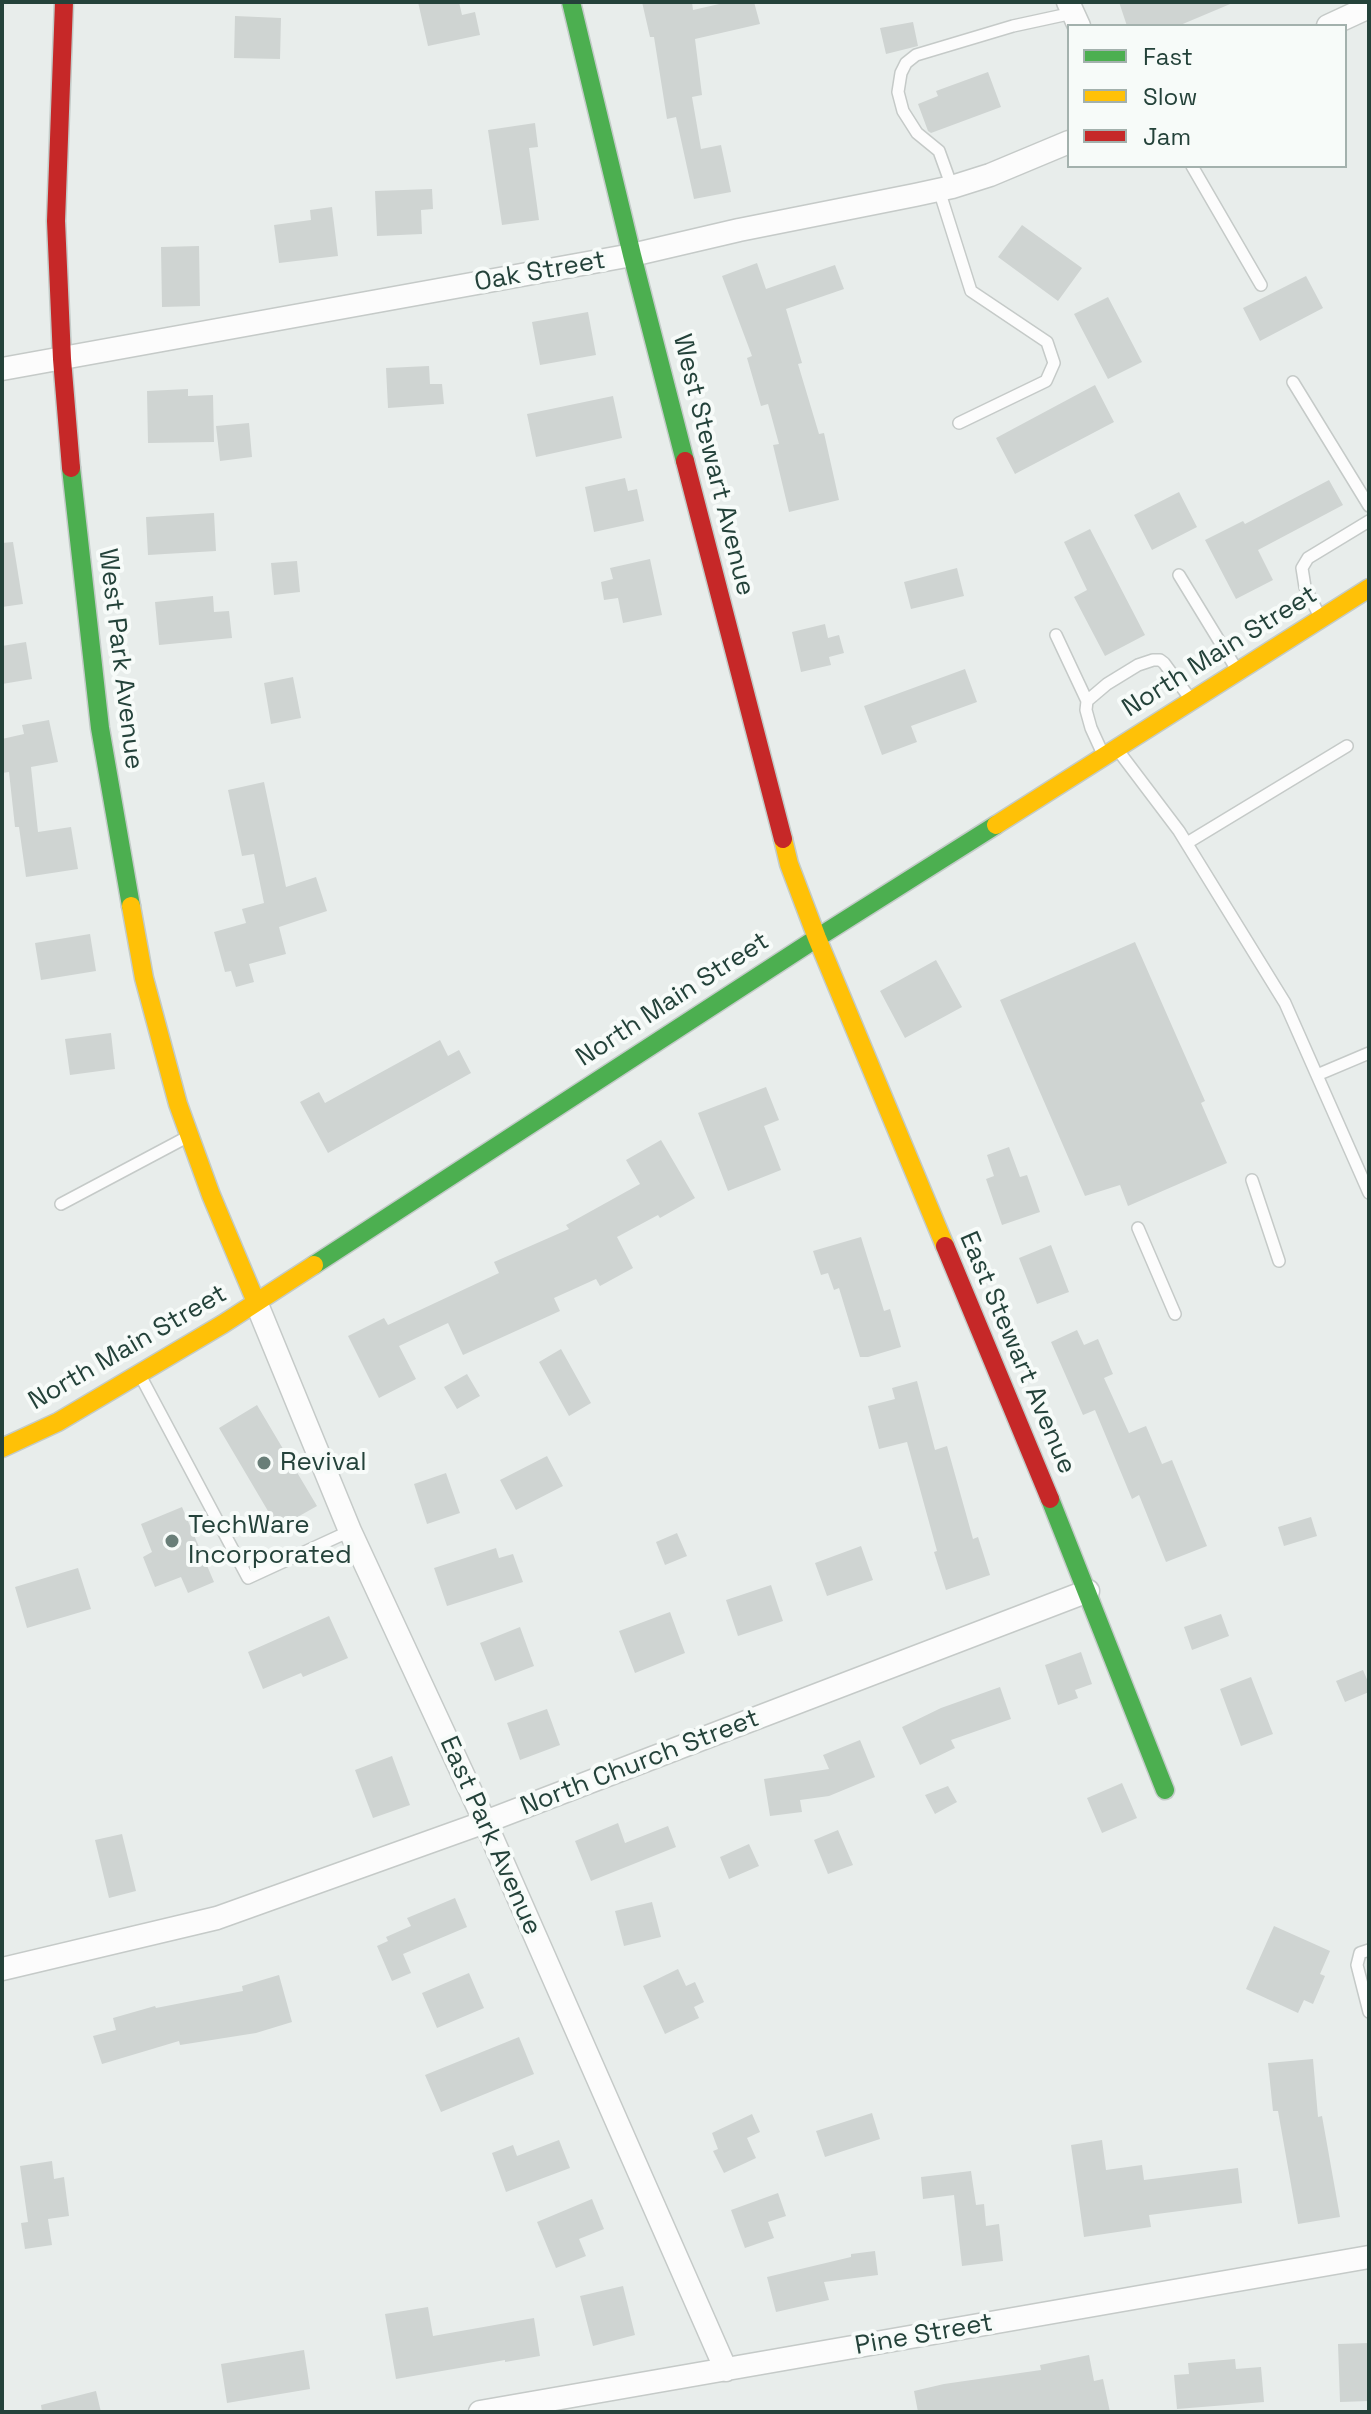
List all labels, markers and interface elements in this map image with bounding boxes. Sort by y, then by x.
legend [1067,24,1347,168]
text: Fast [1143,41,1193,72]
text: Slow [1143,81,1197,112]
text: Jam [1143,121,1191,152]
street label: Oak Street [472,245,608,299]
street label: West Stewart Avenue [665,331,761,599]
street label: West Park Avenue [91,547,149,771]
street label: North Main Street [1117,580,1323,724]
street label: North Main Street [571,926,775,1074]
street label: East Stewart Avenue [952,1227,1082,1479]
street label: North Main Street [23,1279,233,1417]
place label: Revival [280,1447,367,1479]
marker: Revival [255,1454,273,1472]
place label: TechWare Incorporated [188,1510,352,1572]
marker: TechWare Incorporated [163,1532,181,1550]
street label: North Church Street [516,1703,764,1823]
street label: East Park Avenue [432,1732,548,1940]
street label: Pine Street [853,2308,995,2362]

